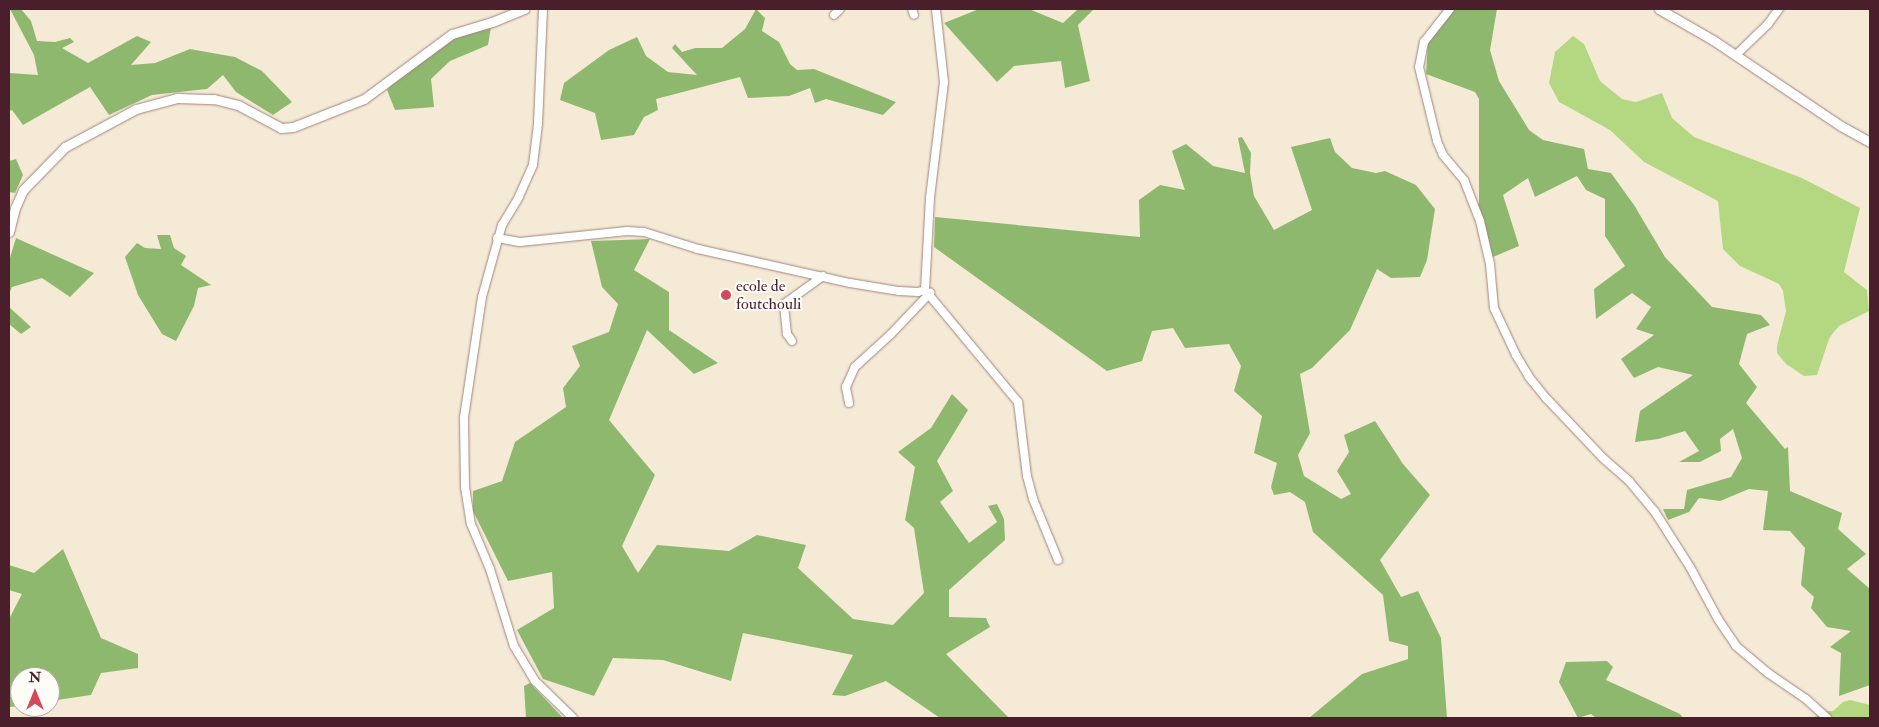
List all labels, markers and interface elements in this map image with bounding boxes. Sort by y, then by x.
place label: ecole de foutchouli [736,276,801,314]
marker: ecole de foutchouli [720,289,732,301]
north arrow [10,667,60,717]
text: N [29,669,41,686]

